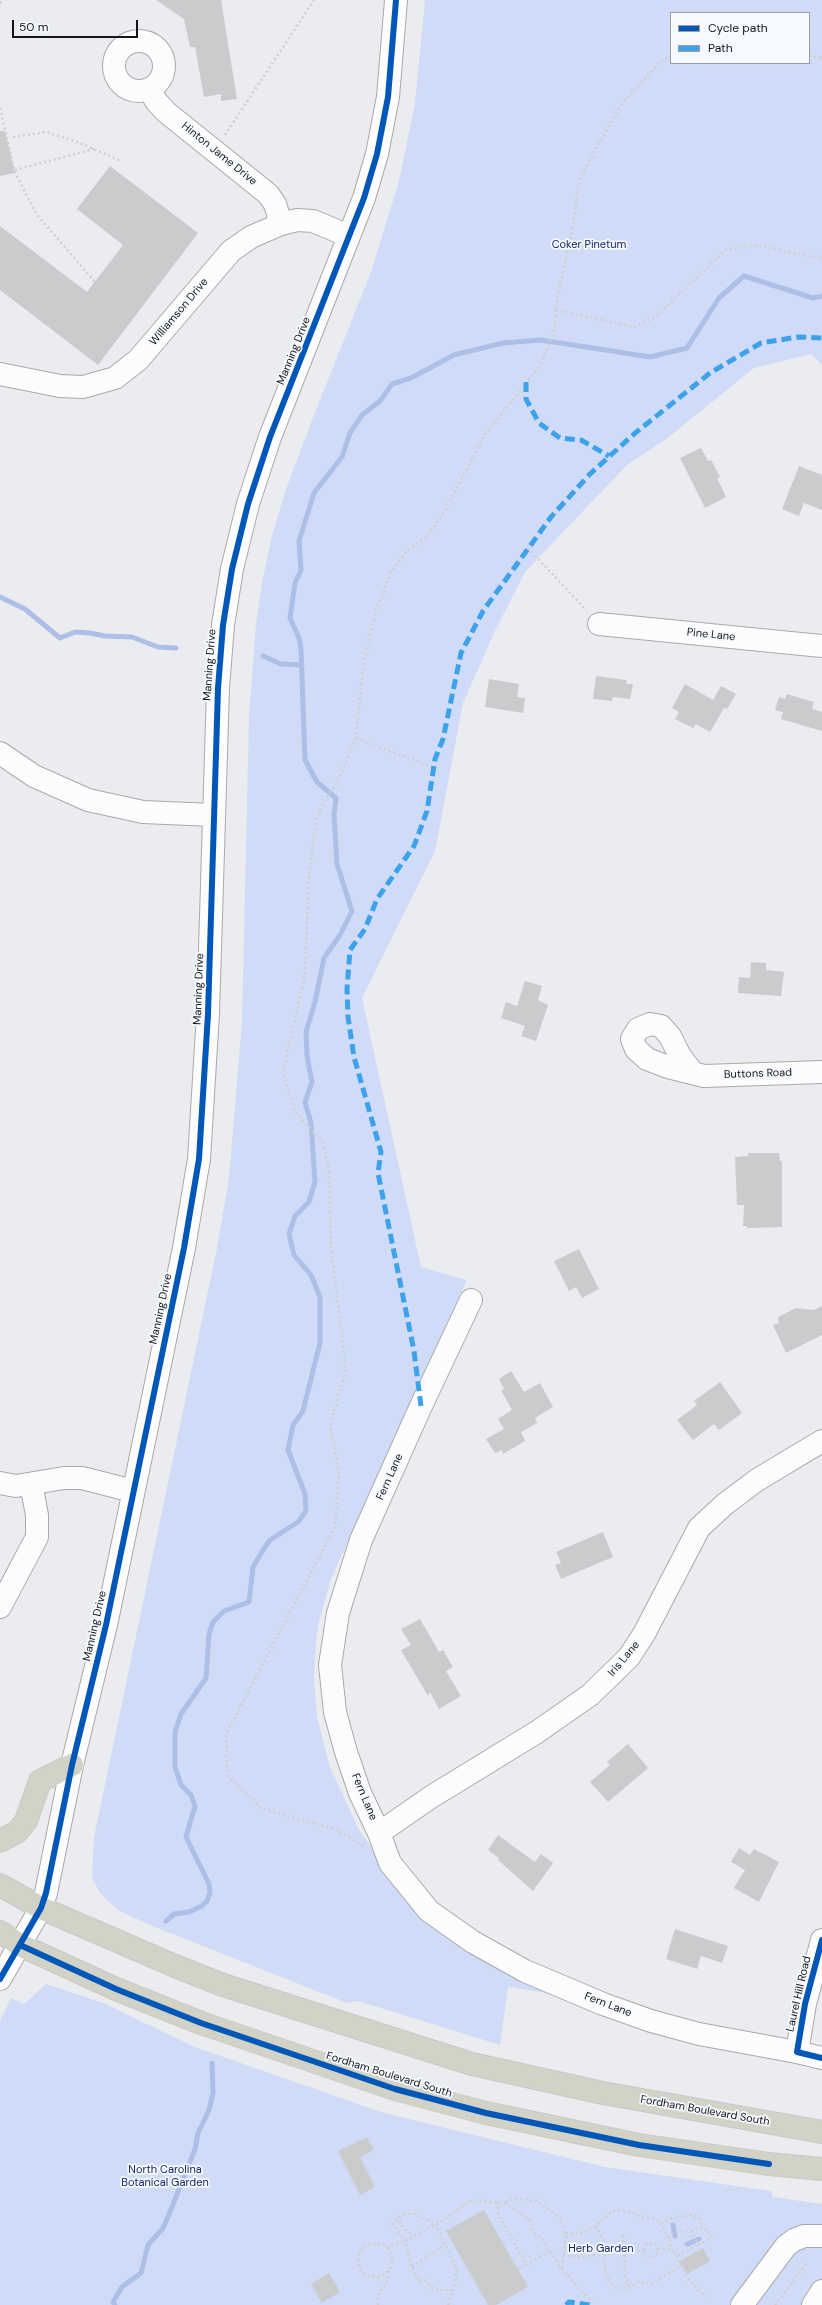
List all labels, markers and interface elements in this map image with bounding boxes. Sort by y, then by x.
scale bar [14,12,140,38]
legend [670,12,810,64]
text: 50 m [19,19,48,35]
text: Cycle path [708,20,768,36]
text: Path [708,40,733,56]
street label: Hinton Jame Drive [179,120,259,188]
park label: Coker Pinetum [552,238,626,252]
street label: Williamson Drive [147,276,211,348]
street label: Manning Drive [274,315,314,387]
street label: Pine Lane [686,626,736,644]
street label: Manning Drive [201,629,219,701]
street label: Manning Drive [191,953,207,1025]
street label: Buttons Road [724,1066,792,1082]
street label: Manning Drive [147,1272,175,1346]
street label: Fern Lane [374,1452,406,1502]
street label: Manning Drive [80,1589,110,1663]
street label: Iris Lane [605,1639,643,1679]
street label: Fern Lane [348,1772,380,1822]
street label: Laurel Hill Road [784,1955,814,2033]
street label: Fern Lane [583,1990,633,2020]
street label: Fordham Boulevard South [324,2050,454,2100]
street label: Fordham Boulevard South [639,2093,771,2129]
park label: North Carolina Botanical Garden [121,2163,209,2189]
park label: Herb Garden [568,2242,634,2256]

